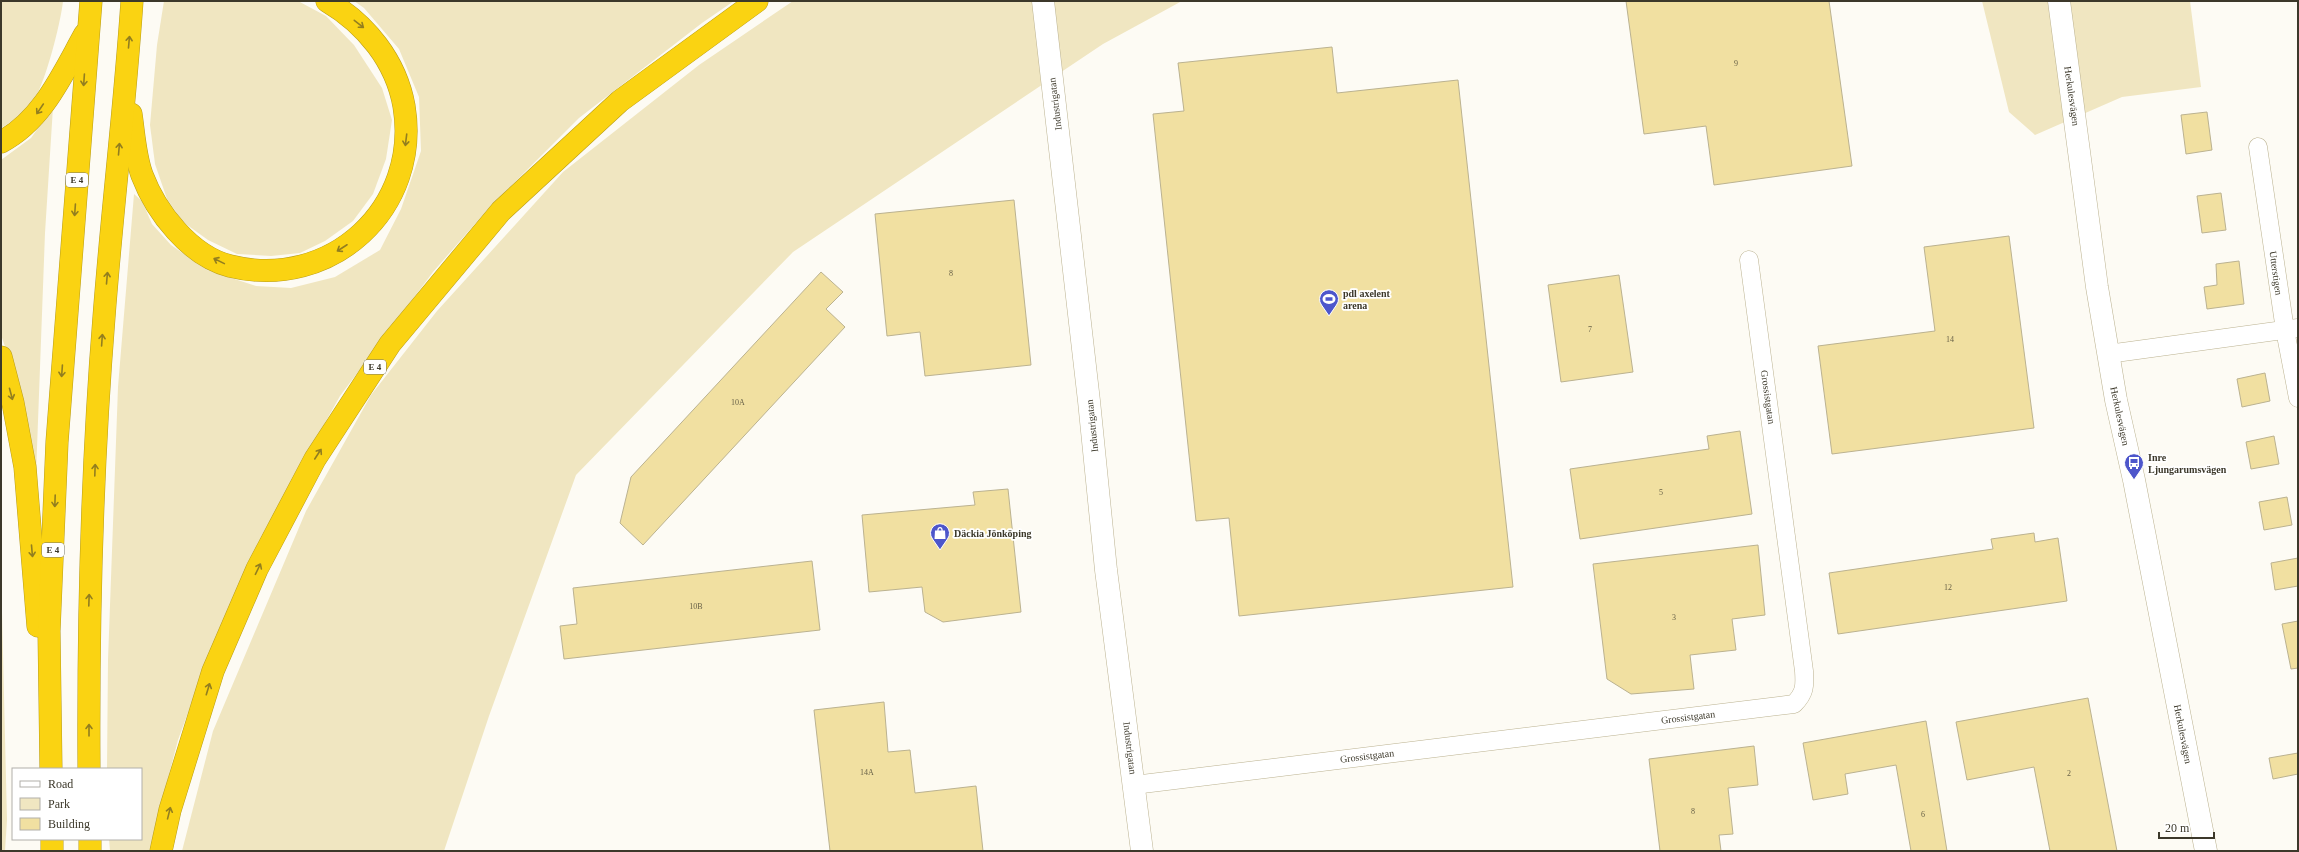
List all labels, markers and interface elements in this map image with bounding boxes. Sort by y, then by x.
one-way arrow [353,20,364,28]
one-way arrow [125,36,133,49]
house number: 9 [1734,59,1738,68]
street label: Herkulesvägen [2062,66,2082,126]
one-way arrow [81,73,88,86]
street label: Industrigatan [1046,77,1064,131]
one-way arrow [36,103,44,114]
one-way arrow [402,133,409,146]
one-way arrow [116,143,123,156]
road number: E 4 [66,173,88,187]
one-way arrow [71,203,78,216]
one-way arrow [337,244,348,252]
street label: Utterstigen [2267,250,2285,296]
one-way arrow [213,257,225,264]
house number: 8 [949,269,953,278]
one-way arrow [104,272,111,285]
sports icon: pdl axelent arena [1318,288,1340,316]
place label: pdl axelent arena [1343,288,1391,311]
house number: 7 [1588,325,1592,334]
one-way arrow [99,334,106,347]
house number: 14 [1946,335,1954,344]
road number: E 4 [364,360,386,374]
one-way arrow [59,364,66,377]
street label: Grossistgatan [1759,369,1777,425]
street label: Herkulesvägen [2108,386,2132,446]
one-way arrow [8,388,15,401]
house number: 10A [731,398,745,407]
street label: Industrigatan [1084,399,1100,453]
one-way arrow [314,449,322,460]
bus stop icon: Inre Ljungarumsvägen [2123,452,2145,480]
place label: Inre Ljungarumsvägen [2148,452,2227,475]
one-way arrow [91,464,98,477]
house number: 5 [1659,488,1663,497]
one-way arrow [51,494,59,507]
shop icon: Däckia Jönköping [929,522,951,550]
place label: Däckia Jönköping [954,528,1032,539]
road number: E 4 [42,543,64,557]
one-way arrow [29,544,36,557]
one-way arrow [255,563,262,575]
house number: 12 [1944,583,1952,592]
one-way arrow [86,594,93,607]
house number: 10B [689,602,703,611]
house number: 3 [1672,613,1676,622]
one-way arrow [205,683,212,696]
street label: Herkulesvägen [2172,704,2194,764]
street label: Grossistgatan [1660,708,1716,726]
street label: Industrigatan [1121,721,1139,775]
one-way arrow [85,724,93,737]
street label: Grossistgatan [1339,747,1395,765]
legend [12,768,142,840]
house number: 14A [860,768,874,777]
house number: 2 [2067,769,2071,778]
text: Road [48,777,73,791]
text: Park [48,797,70,811]
one-way arrow [166,807,173,820]
house number: 8 [1691,807,1695,816]
house number: 6 [1921,810,1925,819]
scale bar [2159,814,2214,840]
text: Building [48,817,90,831]
text: 20 m [2165,821,2190,835]

